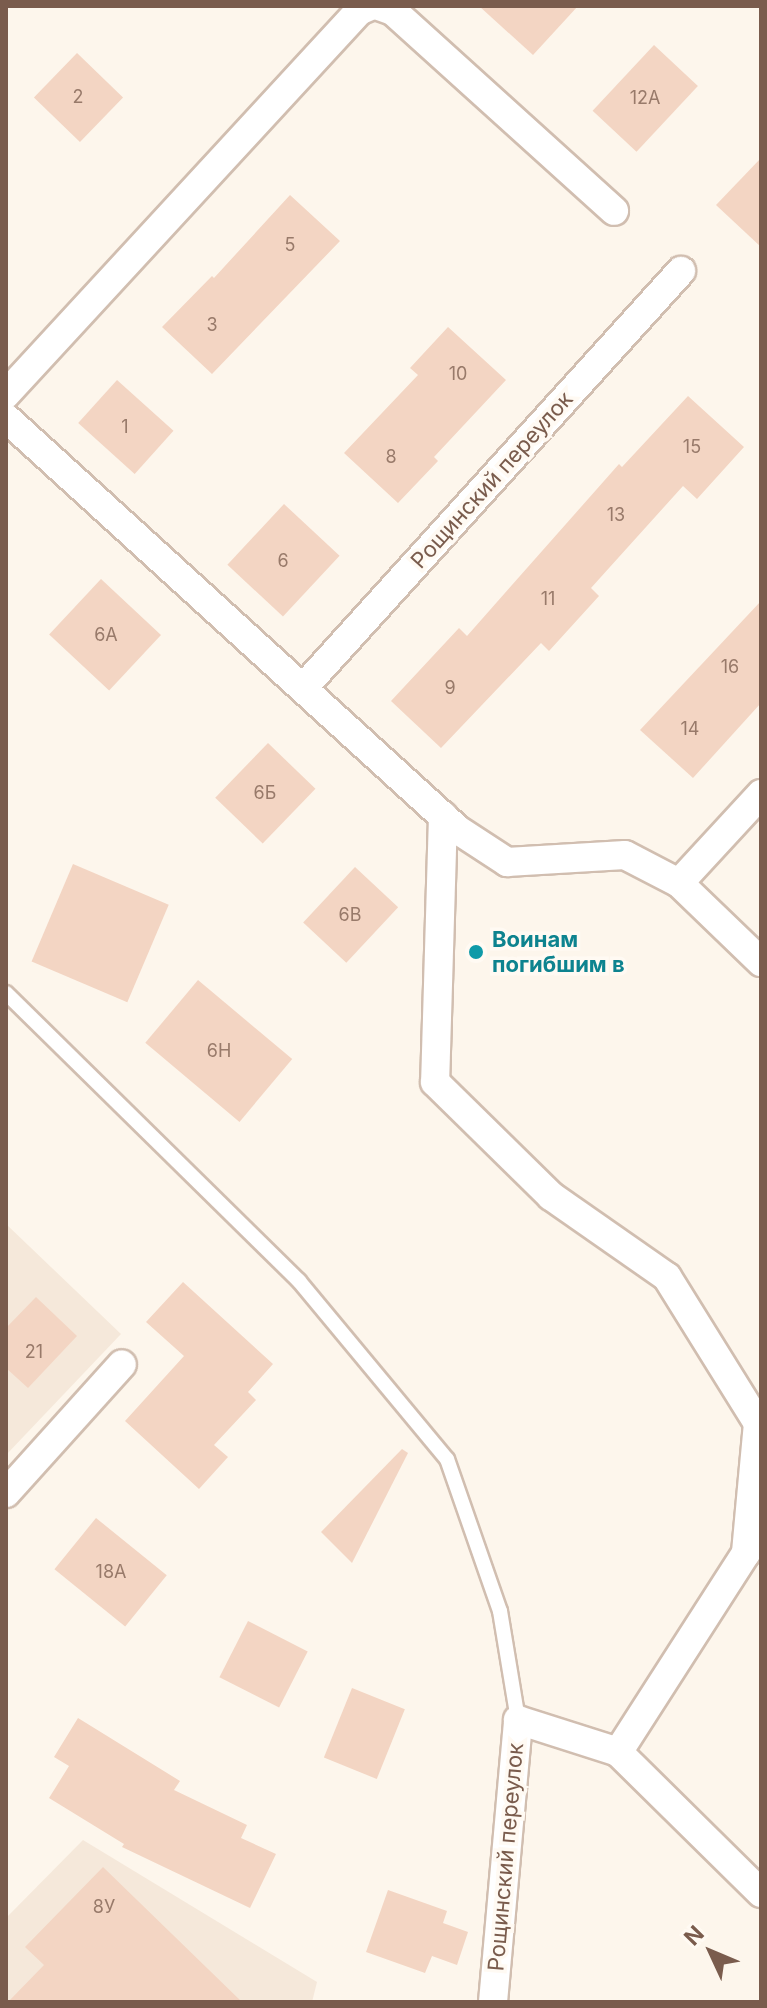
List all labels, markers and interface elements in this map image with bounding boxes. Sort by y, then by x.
house number: 2 [73,86,83,108]
house number: 12А [630,87,660,109]
house number: 5 [285,234,295,256]
house number: 3 [206,314,218,336]
house number: 10 [449,363,467,385]
street label: Рощинский переулок [406,386,578,574]
house number: 1 [121,416,129,438]
house number: 15 [683,436,701,458]
house number: 8 [385,446,397,468]
house number: 13 [607,504,625,526]
house number: 6 [277,550,289,572]
house number: 11 [541,588,555,610]
house number: 6А [94,624,118,646]
house number: 16 [721,656,739,678]
house number: 9 [444,677,456,699]
house number: 14 [681,718,699,740]
house number: 6Б [254,782,276,804]
house number: 6В [339,904,361,926]
place label: Воинам погибшим в [492,926,625,978]
marker: Воинам погибшим в [467,943,485,961]
house number: 6Н [207,1040,231,1062]
house number: 21 [25,1341,43,1363]
house number: 18А [96,1561,126,1583]
street label: Рощинский переулок [483,1742,529,1972]
house number: 8У [93,1896,115,1918]
north arrow [671,1912,751,1992]
text: N [679,1920,709,1950]

